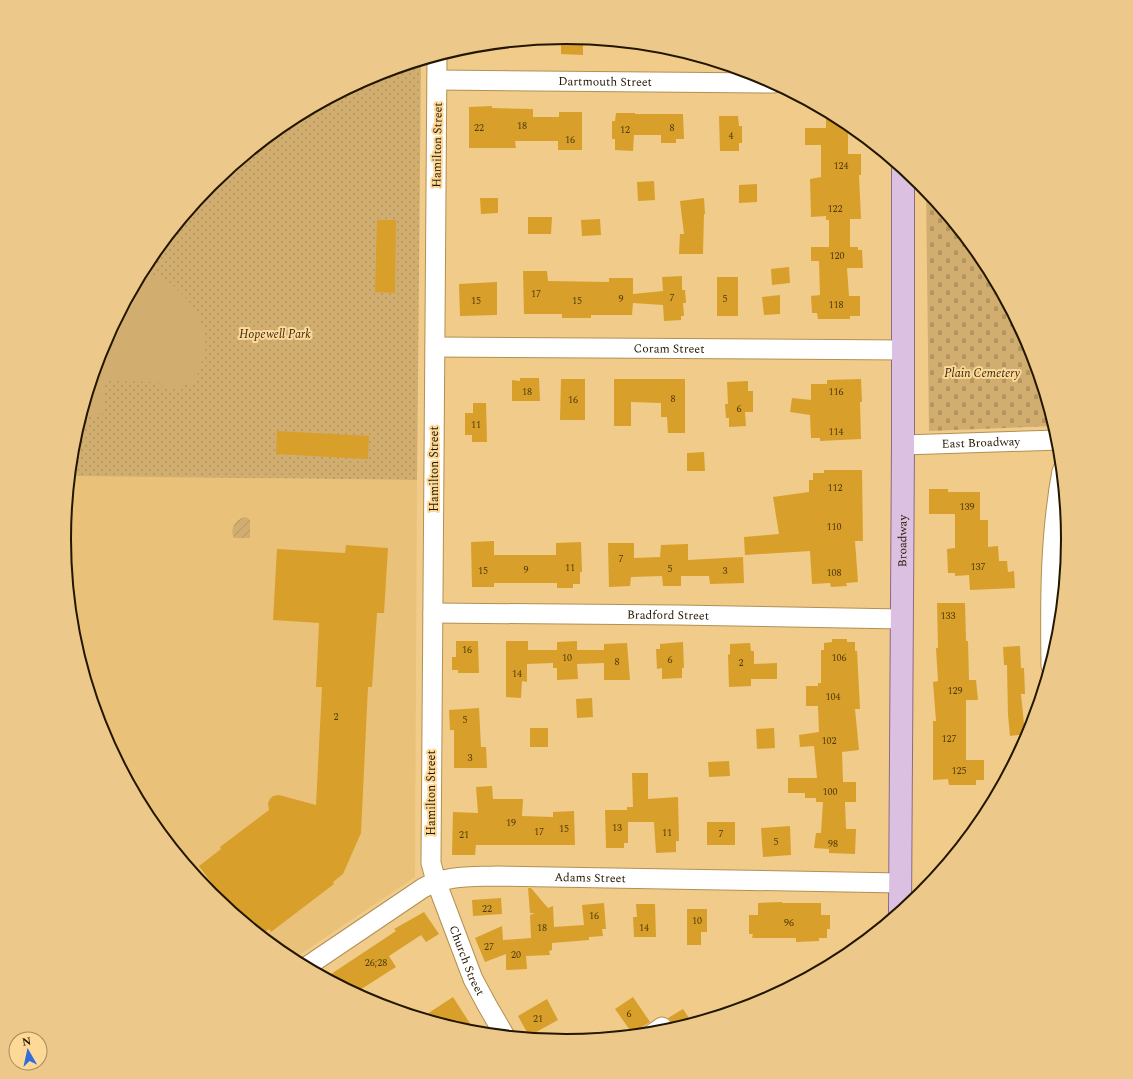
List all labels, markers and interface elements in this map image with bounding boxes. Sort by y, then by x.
street label: Dartmouth Street [558,72,652,92]
street label: Hamilton Street [427,102,448,188]
house number: 18 [517,118,527,134]
house number: 22 [474,120,484,136]
house number: 8 [670,120,675,136]
house number: 12 [620,122,630,138]
house number: 4 [729,128,734,144]
house number: 16 [565,132,575,148]
house number: 124 [834,158,849,174]
house number: 122 [828,201,843,217]
house number: 120 [830,248,845,264]
house number: 17 [531,286,541,302]
house number: 7 [670,290,675,306]
house number: 9 [619,291,624,307]
house number: 5 [723,291,728,307]
house number: 15 [471,293,481,309]
house number: 15 [572,293,582,309]
house number: 118 [829,297,844,313]
park label: Hopewell Park [239,325,311,344]
street label: Coram Street [634,339,704,359]
park label: Plain Cemetery [944,364,1020,383]
house number: 18 [522,384,532,400]
house number: 116 [829,384,844,400]
house number: 8 [671,391,676,407]
house number: 16 [568,392,578,408]
house number: 6 [737,401,742,417]
house number: 11 [471,417,481,433]
house number: 114 [829,424,844,440]
street label: Hamilton Street [425,426,444,512]
street label: East Broadway [941,432,1022,454]
house number: 112 [828,480,843,496]
house number: 139 [960,499,975,515]
street label: Broadway [893,513,913,567]
house number: 110 [827,519,842,535]
house number: 7 [619,551,624,567]
house number: 137 [971,559,986,575]
house number: 11 [565,560,575,576]
house number: 5 [668,561,673,577]
house number: 9 [524,562,529,578]
house number: 15 [478,563,488,579]
house number: 3 [723,563,728,579]
house number: 108 [827,565,842,581]
street label: Bradford Street [627,606,709,626]
house number: 133 [941,608,956,624]
house number: 16 [462,642,472,658]
house number: 10 [562,650,572,666]
house number: 106 [832,650,847,666]
house number: 6 [668,652,673,668]
house number: 8 [615,654,620,670]
house number: 2 [739,655,744,671]
house number: 14 [512,666,522,682]
house number: 129 [948,683,963,699]
house number: 104 [826,689,841,705]
house number: 2 [334,709,339,725]
house number: 5 [463,712,468,728]
house number: 127 [942,731,957,747]
house number: 102 [822,733,837,749]
street label: Hamilton Street [422,750,441,836]
house number: 3 [468,750,473,766]
house number: 125 [952,763,967,779]
house number: 100 [823,784,838,800]
house number: 19 [506,815,516,831]
house number: 13 [612,820,622,836]
house number: 15 [559,821,569,837]
house number: 17 [534,824,544,840]
house number: 11 [662,825,672,841]
house number: 7 [719,826,724,842]
house number: 21 [459,827,469,843]
house number: 5 [774,834,779,850]
house number: 98 [828,836,838,852]
street label: Adams Street [554,868,626,888]
house number: 22 [482,901,492,917]
house number: 16 [589,908,599,924]
house number: 10 [692,913,702,929]
house number: 96 [784,915,794,931]
house number: 18 [537,920,547,936]
house number: 14 [639,920,649,936]
street label: Church Street [444,923,489,999]
house number: 27 [484,939,494,955]
house number: 20 [511,947,521,963]
house number: 26;28 [365,955,387,971]
house number: 6 [627,1006,632,1022]
house number: 21 [533,1011,543,1027]
north arrow [8,1031,48,1071]
text: N [21,1033,32,1051]

